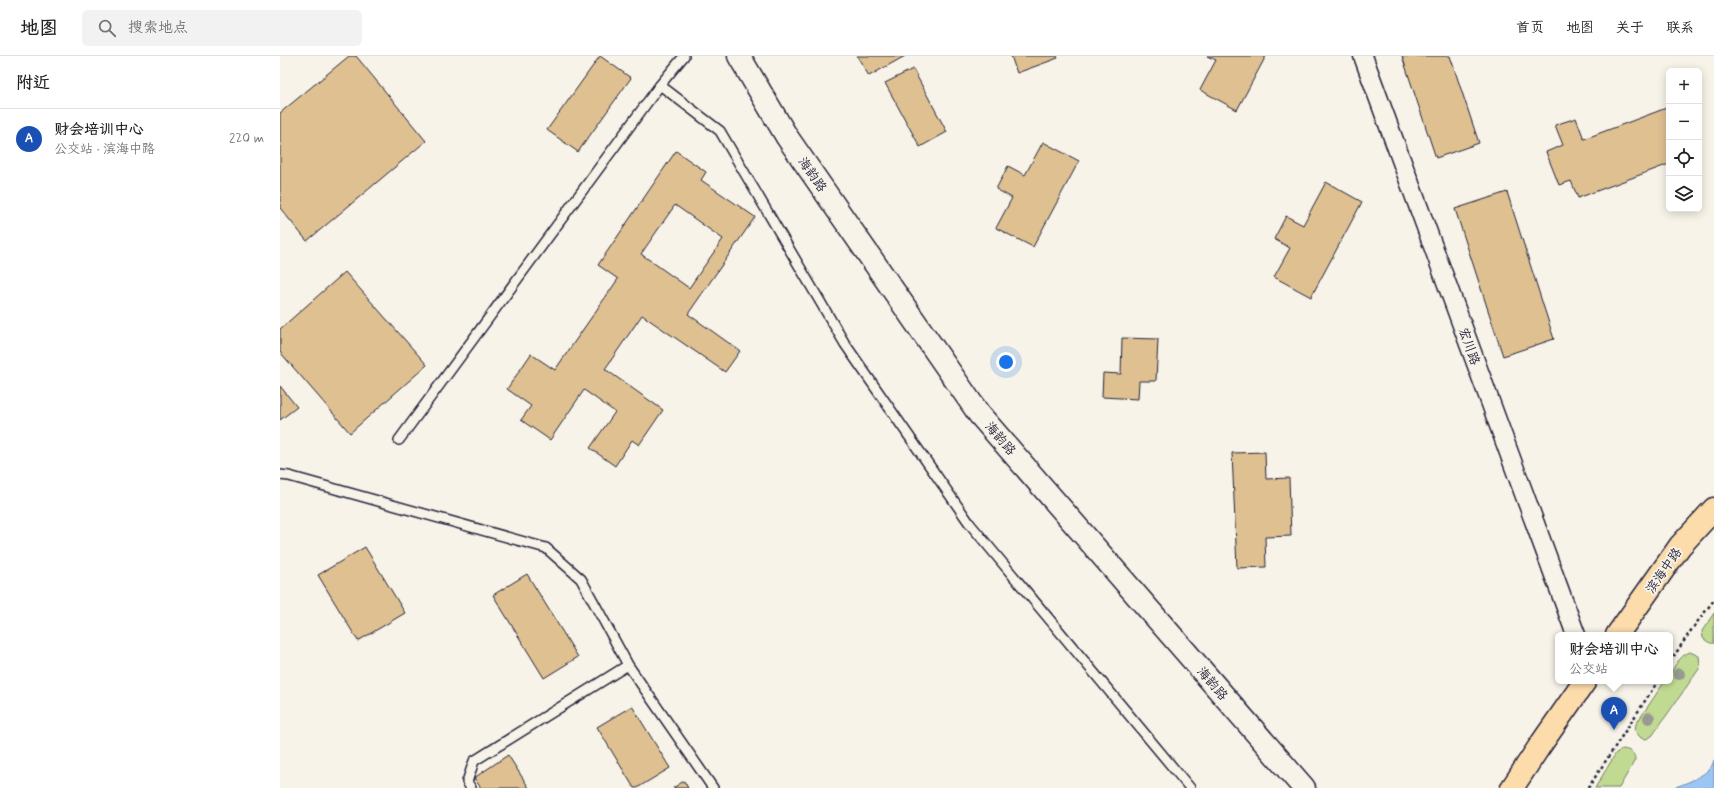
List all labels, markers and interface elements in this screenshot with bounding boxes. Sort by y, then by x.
search box [82,10,362,46]
text: 地图 [20,16,58,41]
icon: search [96,17,118,39]
text: 搜索地点 [128,18,188,38]
text: 首页 [1516,19,1544,37]
text: 地图 [1566,19,1594,37]
text: 关于 [1616,19,1644,37]
text: 联系 [1666,19,1694,37]
map controls [1666,68,1702,212]
button: + [1666,68,1702,104]
text: 附近 [16,72,50,94]
button: − [1666,104,1702,140]
text: 财会培训中心 [54,120,144,140]
text: A [25,130,33,147]
text: 220 m [229,130,264,147]
button: locate [1666,140,1702,176]
text: 公交站 · 滨海中路 [54,141,155,158]
street label: 海韵路 [794,154,830,196]
button: layers [1666,176,1702,212]
street label: 宏川路 [1454,325,1483,368]
your location [996,352,1016,372]
street label: 海韵路 [981,419,1019,459]
street label: 滨海中路 [1642,545,1686,597]
popup [1555,632,1673,684]
text: 财会培训中心 [1569,640,1659,660]
text: 公交站 [1569,661,1608,678]
street label: 海韵路 [1193,664,1231,704]
pin: A [1601,697,1627,730]

